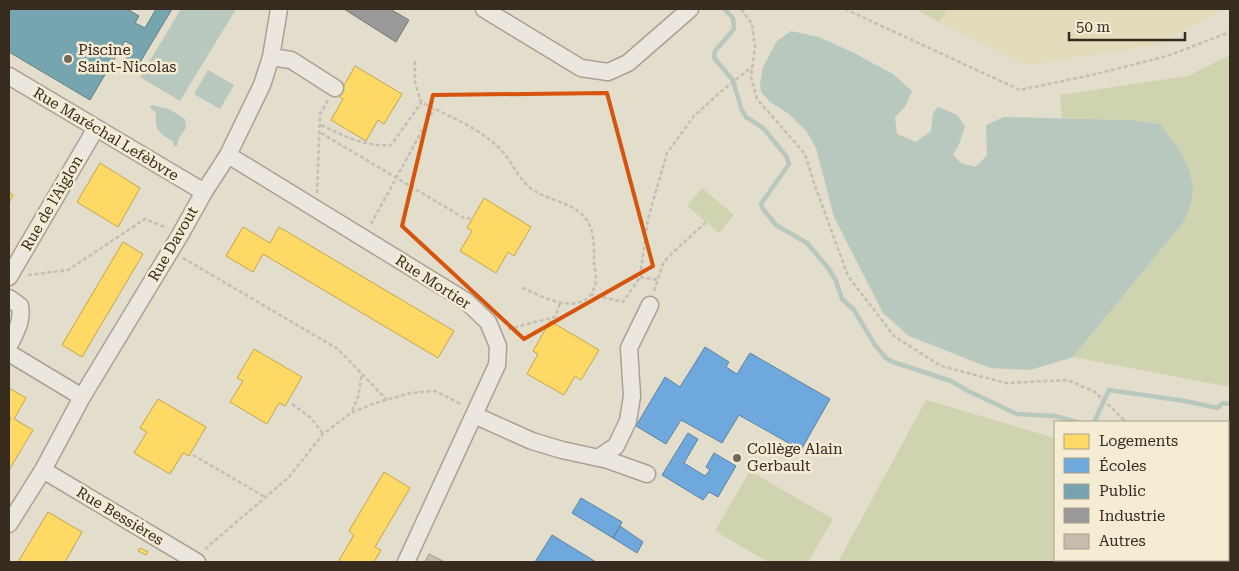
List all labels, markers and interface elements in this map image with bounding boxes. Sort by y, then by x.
scale bar [1069,10,1185,42]
text: 50 m [1076,18,1111,36]
place label: Piscine Saint-Nicolas [78,41,177,76]
marker: Piscine Saint-Nicolas [62,53,74,65]
street label: Rue Maréchal Lefèbvre [30,83,182,185]
street label: Rue de l'Aiglon [17,152,87,254]
street label: Rue Davout [144,203,202,285]
street label: Rue Mortier [392,251,474,313]
legend [1054,421,1229,561]
text: Logements [1099,432,1178,450]
place label: Collège Alain Gerbault [747,440,843,475]
marker: Collège Alain Gerbault [731,452,743,464]
text: Écoles [1099,457,1146,475]
text: Public [1099,482,1146,500]
street label: Rue Bessières [73,483,167,549]
text: Industrie [1099,507,1165,525]
text: Autres [1099,532,1146,550]

